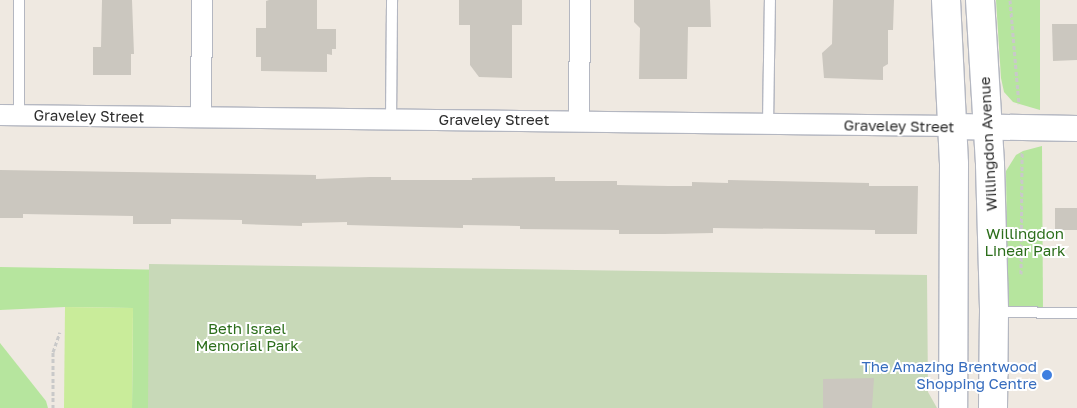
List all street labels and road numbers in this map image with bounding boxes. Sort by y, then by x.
street label: Willingdon Avenue [975,76,1001,212]
street label: Graveley Street [33,106,145,126]
street label: Graveley Street [439,111,549,129]
street label: Graveley Street [843,116,955,136]

